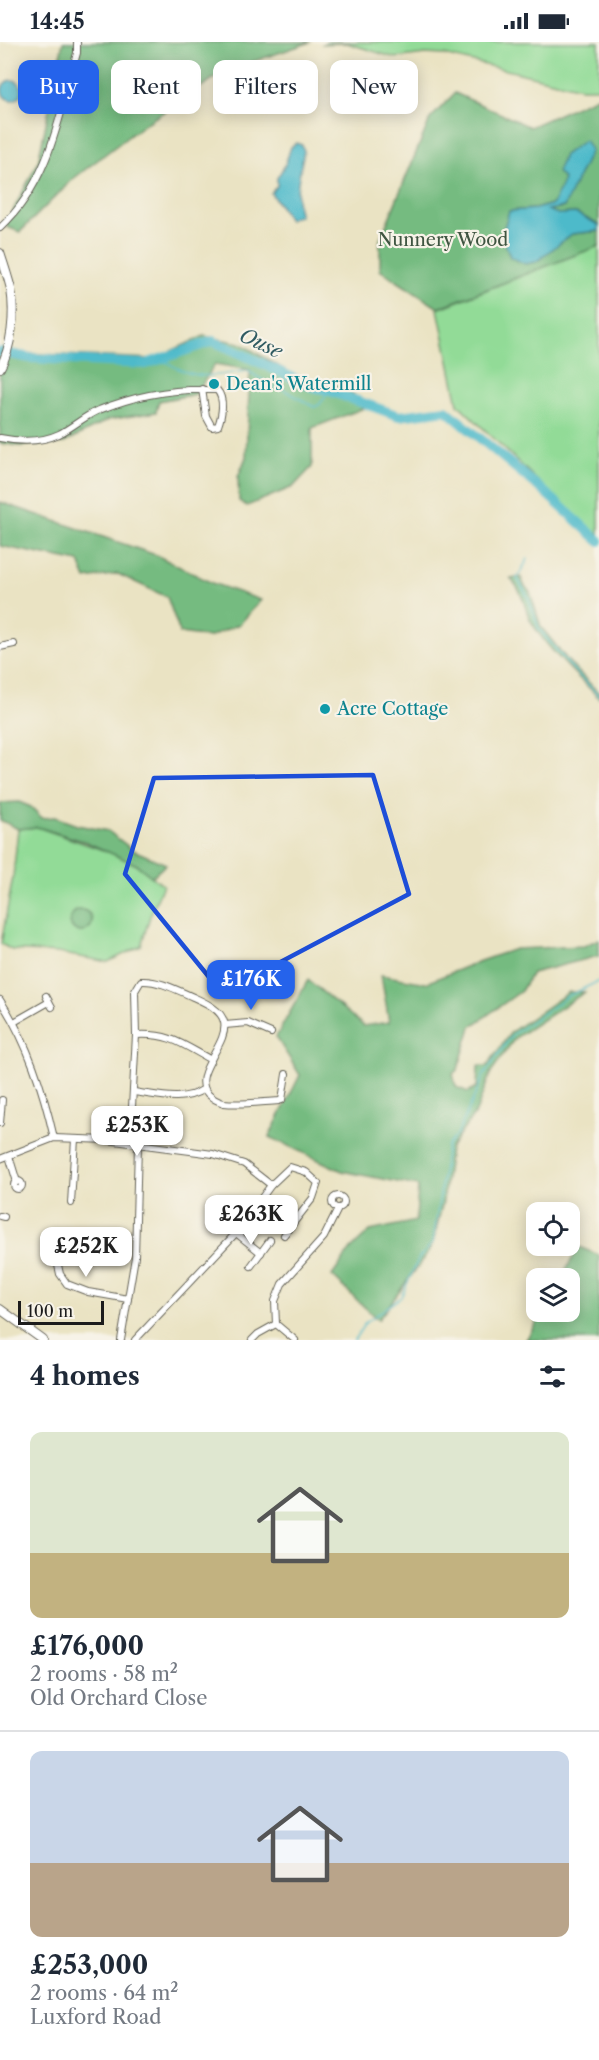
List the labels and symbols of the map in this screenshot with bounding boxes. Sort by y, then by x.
park label: Nunnery Wood [378,229,508,251]
water label: Ouse [236,323,288,364]
place label: Dean's Watermill [226,373,371,395]
marker: Dean's Watermill [207,377,221,391]
place label: Acre Cottage [336,698,448,720]
marker: Acre Cottage [318,702,332,716]
pin: £176K [209,960,293,1011]
pin: £253K [95,1106,179,1157]
pin: £263K [209,1195,293,1246]
pin: £252K [44,1227,128,1278]
scale bar [18,1298,104,1326]

